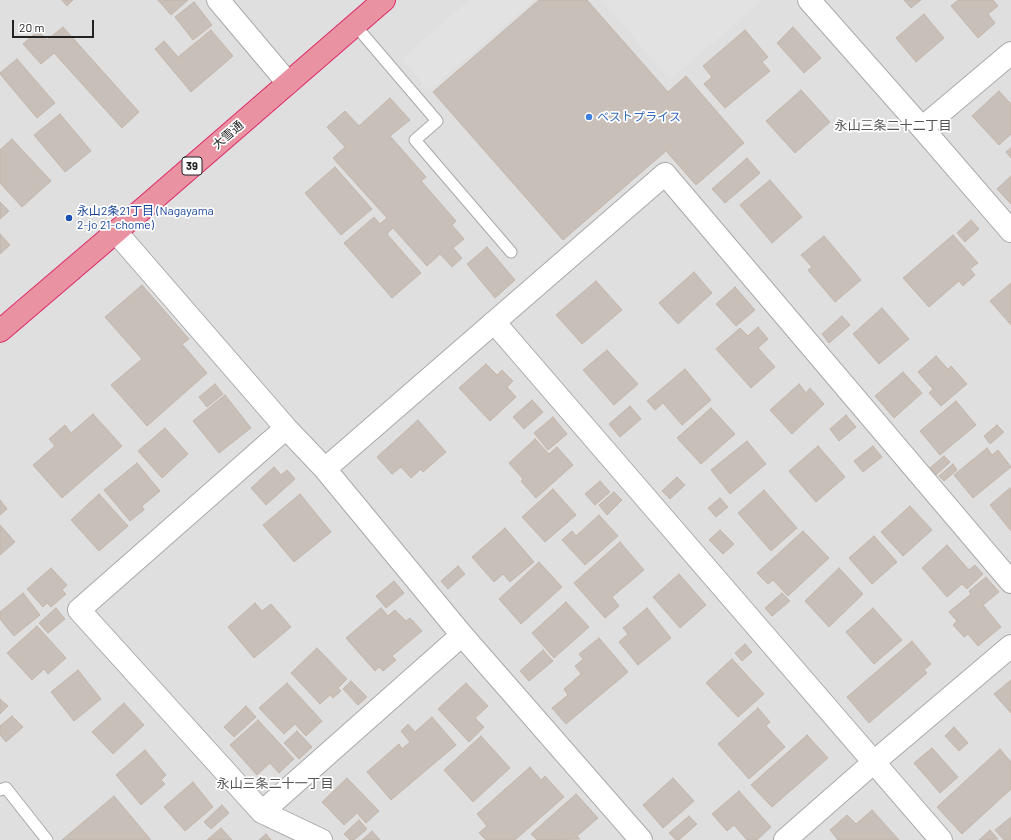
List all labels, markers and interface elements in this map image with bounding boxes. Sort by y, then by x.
scale bar [14,12,96,38]
text: 20 m [19,20,45,34]
place label: ベストプライス [597,110,681,124]
marker: ベストプライス [584,112,594,122]
street label: 大雪通 [210,118,246,152]
district label: 永山三条二十二丁目 [835,118,951,134]
road number: 39 [182,157,202,175]
place label: 永山2条21丁目 (Nagayama 2-jo 21-chome) [77,204,214,232]
marker: 永山2条21丁目 (Nagayama 2-jo 21-chome) [64,213,74,223]
district label: 永山三条二十一丁目 [217,776,333,792]

